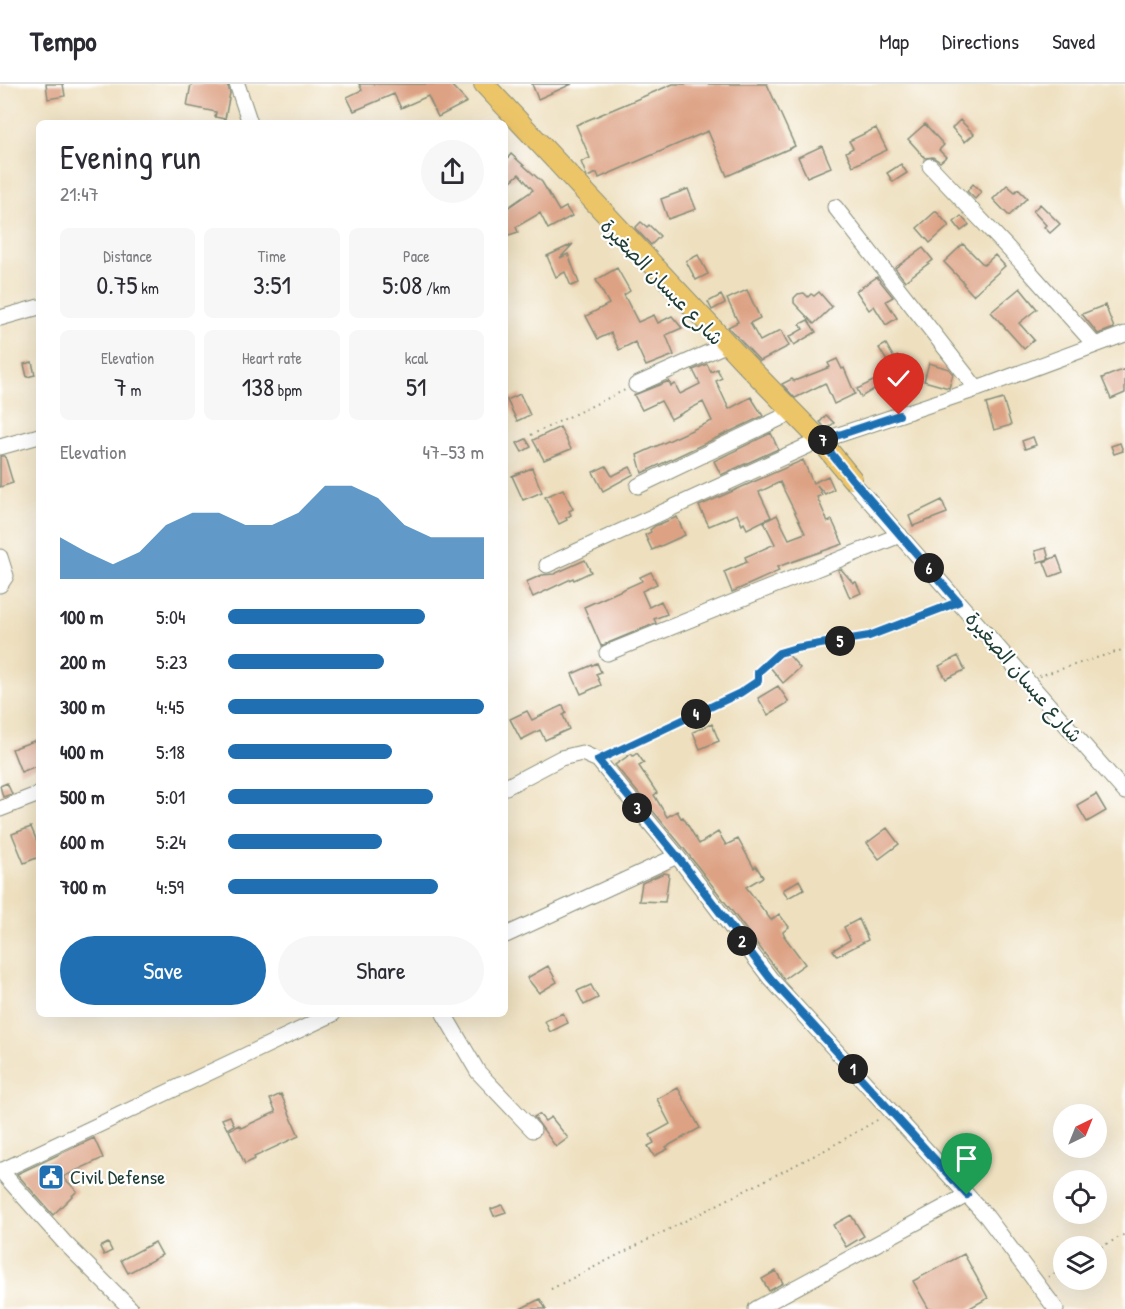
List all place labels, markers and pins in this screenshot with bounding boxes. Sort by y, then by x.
pin [873,353,924,415]
pin: 7 [808,425,838,455]
pin: 6 [914,553,944,583]
pin: 5 [825,626,855,656]
pin: 4 [681,699,711,729]
pin: 3 [622,793,652,823]
pin: 2 [727,926,757,956]
pin: 1 [838,1054,868,1084]
pin [941,1133,992,1195]
public building icon: Civil Defense [36,1162,66,1192]
place label: Civil Defense [70,1163,165,1190]

